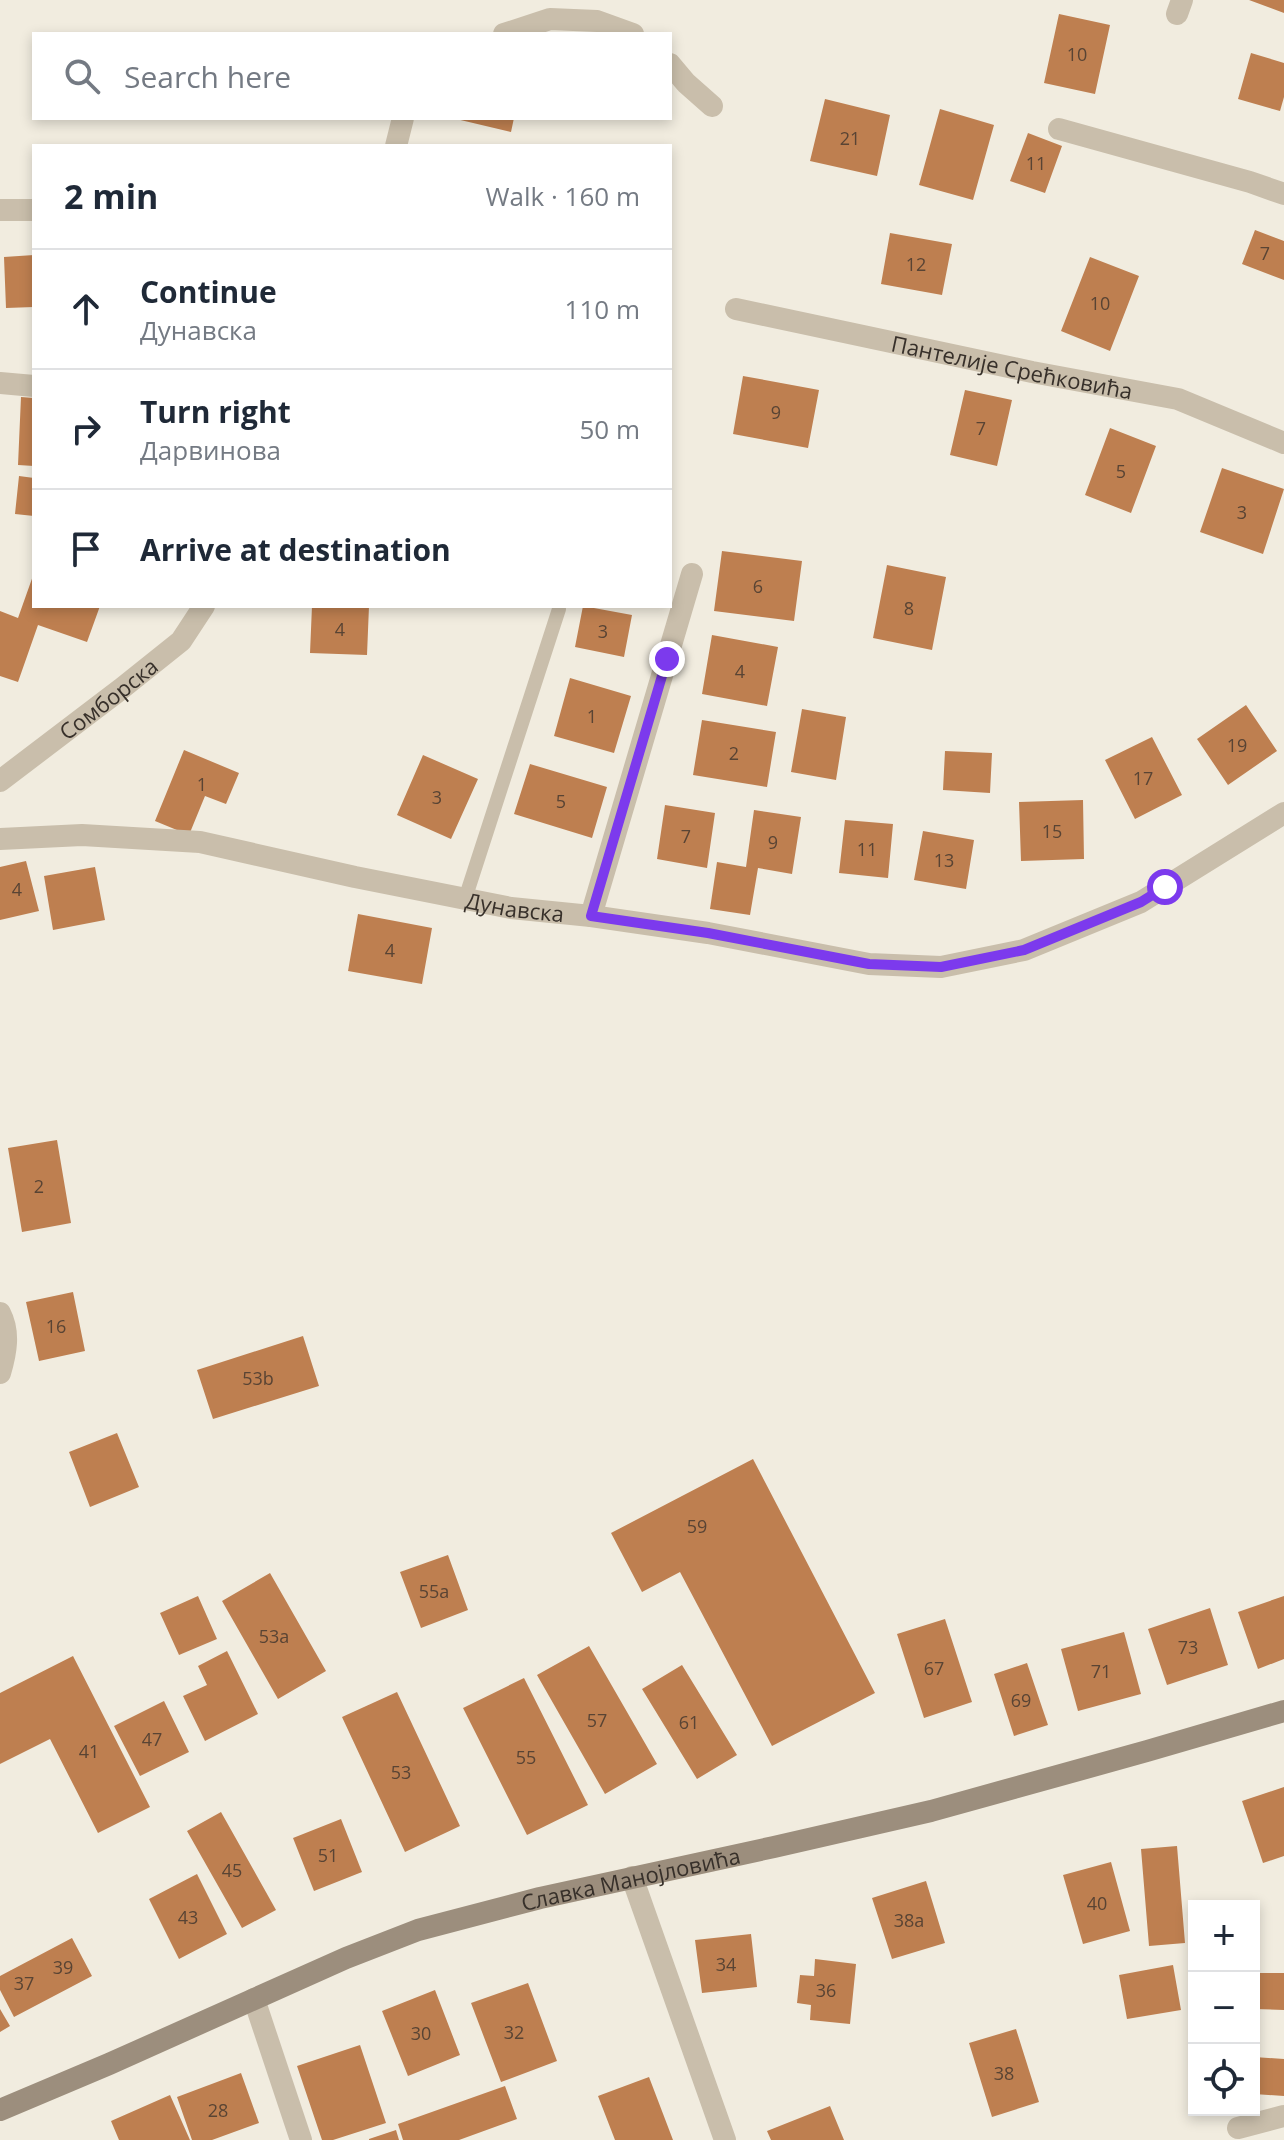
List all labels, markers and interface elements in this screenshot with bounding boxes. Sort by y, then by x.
search box [32,32,672,120]
house number: 10 [1067,42,1087,66]
icon: search [60,54,104,98]
text: Search here [124,56,291,97]
house number: 21 [840,126,860,150]
house number: 11 [1026,151,1046,175]
text: 2 min [64,173,158,219]
text: Walk · 160 m [486,178,640,214]
house number: 7 [1260,241,1270,265]
house number: 12 [906,252,926,276]
text: Continue [140,271,277,312]
icon: ahead [64,287,108,331]
text: 110 m [565,291,640,327]
house number: 10 [1090,291,1110,315]
text: Дунавска [140,312,257,348]
street label: Пантелије Срећковића [889,328,1135,405]
text: Turn right [140,391,291,432]
house number: 9 [771,400,781,424]
icon: right [64,407,108,451]
text: 50 m [579,411,640,447]
house number: 7 [976,416,986,440]
text: Дарвинова [140,432,281,468]
house number: 5 [1116,459,1126,483]
house number: 3 [1237,500,1247,524]
icon: arrive [64,527,108,571]
text: Arrive at destination [140,529,451,570]
house number: 6 [753,574,763,598]
house number: 8 [904,596,914,620]
house number: 4 [335,617,345,641]
house number: 3 [598,619,608,643]
route end [649,641,685,677]
street label: Сомборска [53,651,164,746]
house number: 4 [735,659,745,683]
house number: 1 [587,704,597,728]
house number: 19 [1227,733,1247,757]
house number: 2 [729,741,739,765]
house number: 17 [1133,766,1153,790]
house number: 1 [197,772,207,796]
house number: 3 [432,785,442,809]
house number: 5 [556,789,566,813]
house number: 15 [1042,819,1062,843]
house number: 7 [681,824,691,848]
house number: 9 [768,830,778,854]
house number: 11 [857,837,877,861]
house number: 13 [934,848,954,872]
route start [1147,869,1183,905]
house number: 4 [12,877,22,901]
street label: Дунавска [463,884,565,928]
house number: 4 [385,938,395,962]
house number: 2 [34,1174,44,1198]
house number: 16 [46,1314,66,1338]
house number: 53b [242,1366,274,1390]
house number: 59 [687,1514,707,1538]
house number: 55a [419,1579,449,1603]
house number: 53a [259,1624,289,1648]
house number: 73 [1178,1635,1198,1659]
house number: 67 [924,1656,944,1680]
house number: 71 [1091,1659,1111,1683]
house number: 69 [1011,1688,1031,1712]
house number: 57 [587,1708,607,1732]
house number: 61 [679,1710,699,1734]
house number: 47 [142,1727,162,1751]
house number: 41 [79,1739,99,1763]
house number: 55 [516,1745,536,1769]
house number: 53 [391,1760,411,1784]
street label: Славка Манојловића [518,1840,743,1917]
house number: 51 [318,1843,338,1867]
house number: 45 [222,1858,242,1882]
house number: 40 [1087,1891,1107,1915]
map controls [1188,1900,1260,2116]
button: + [1188,1900,1260,1972]
house number: 43 [178,1905,198,1929]
house number: 38a [894,1908,924,1932]
house number: 34 [716,1952,736,1976]
house number: 39 [53,1955,73,1979]
house number: 37 [14,1971,34,1995]
button: − [1188,1972,1260,2044]
house number: 36 [816,1978,836,2002]
house number: 32 [504,2020,524,2044]
house number: 30 [411,2021,431,2045]
button: locate [1188,2044,1260,2116]
house number: 38 [994,2061,1014,2085]
house number: 28 [208,2098,228,2122]

